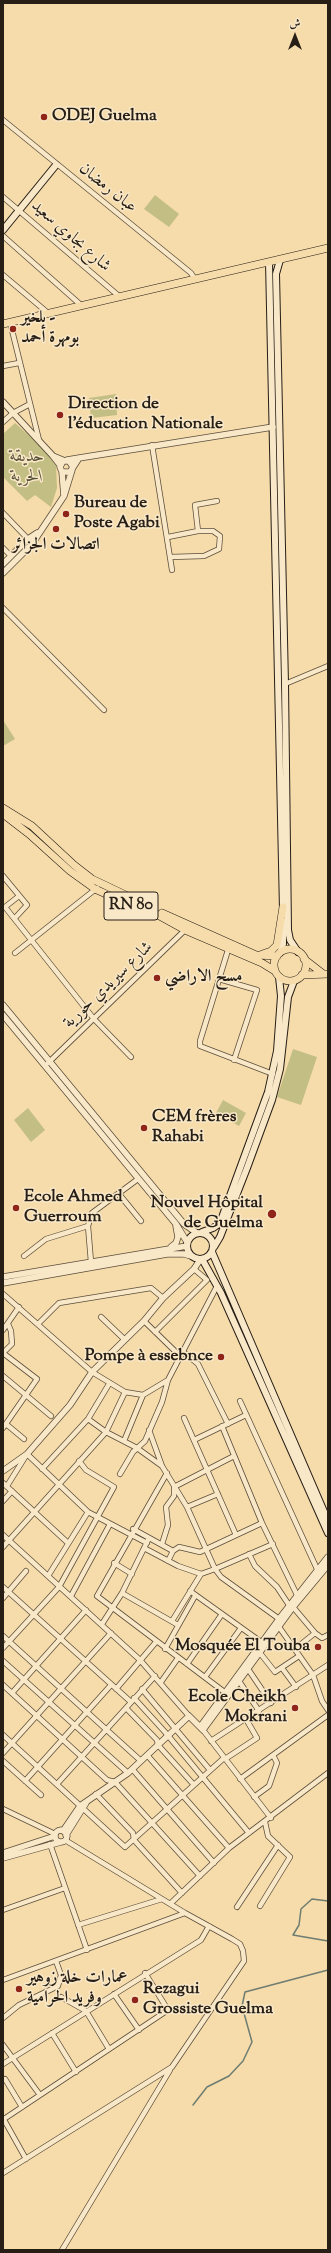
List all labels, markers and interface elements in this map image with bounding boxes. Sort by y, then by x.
north arrow [275,16,315,56]
text: ش [290,16,300,32]
place label: ODEJ Guelma [52,107,157,127]
marker: ODEJ Guelma [39,112,49,122]
street label: عبان رمضان [74,159,140,219]
street label: شارع بجاوي سعيد [26,197,114,277]
place label: بلخير - بومهرة أحمد [21,309,79,349]
marker: بلخير - بومهرة أحمد [8,324,18,334]
place label: Direction de l'éducation Nationale [68,395,223,435]
marker: Direction de l'éducation Nationale [55,410,65,420]
park label: حديقة الحرية [10,448,44,488]
place label: Bureau de Poste Agabi [74,494,160,534]
marker: Bureau de Poste Agabi [61,509,71,519]
marker: اتصالات الجزائر [51,524,61,534]
place label: اتصالات الجزائر [12,536,100,556]
road number: RN 80 [104,892,158,920]
street label: شارع سيريدي حورية [60,938,158,1034]
place label: مسح الاراضي [165,968,242,988]
marker: مسح الاراضي [152,973,162,983]
place label: CEM frères Rahabi [152,1108,236,1148]
marker: CEM frères Rahabi [139,1123,149,1133]
place label: Ecole Ahmed Guerroum [24,1188,122,1228]
place label: Nouvel Hôpital de Guelma [151,1194,263,1234]
marker: Ecole Ahmed Guerroum [11,1203,21,1213]
marker: Nouvel Hôpital de Guelma [266,1208,278,1220]
place label: Pompe à essebnce [85,1347,213,1367]
marker: Pompe à essebnce [216,1352,226,1362]
place label: Mosquée El Touba [175,1637,310,1657]
marker: Mosquée El Touba [313,1642,323,1652]
place label: Ecole Cheikh Mokrani [188,1688,287,1728]
marker: Ecole Cheikh Mokrani [290,1703,300,1713]
place label: عمارات خلة زوهير وفريد الحرامية [27,1969,127,2009]
place label: Rezagui Grossiste Guelma [143,1980,273,2020]
marker: عمارات خلة زوهير وفريد الحرامية [14,1984,24,1994]
marker: Rezagui Grossiste Guelma [130,1995,140,2005]

